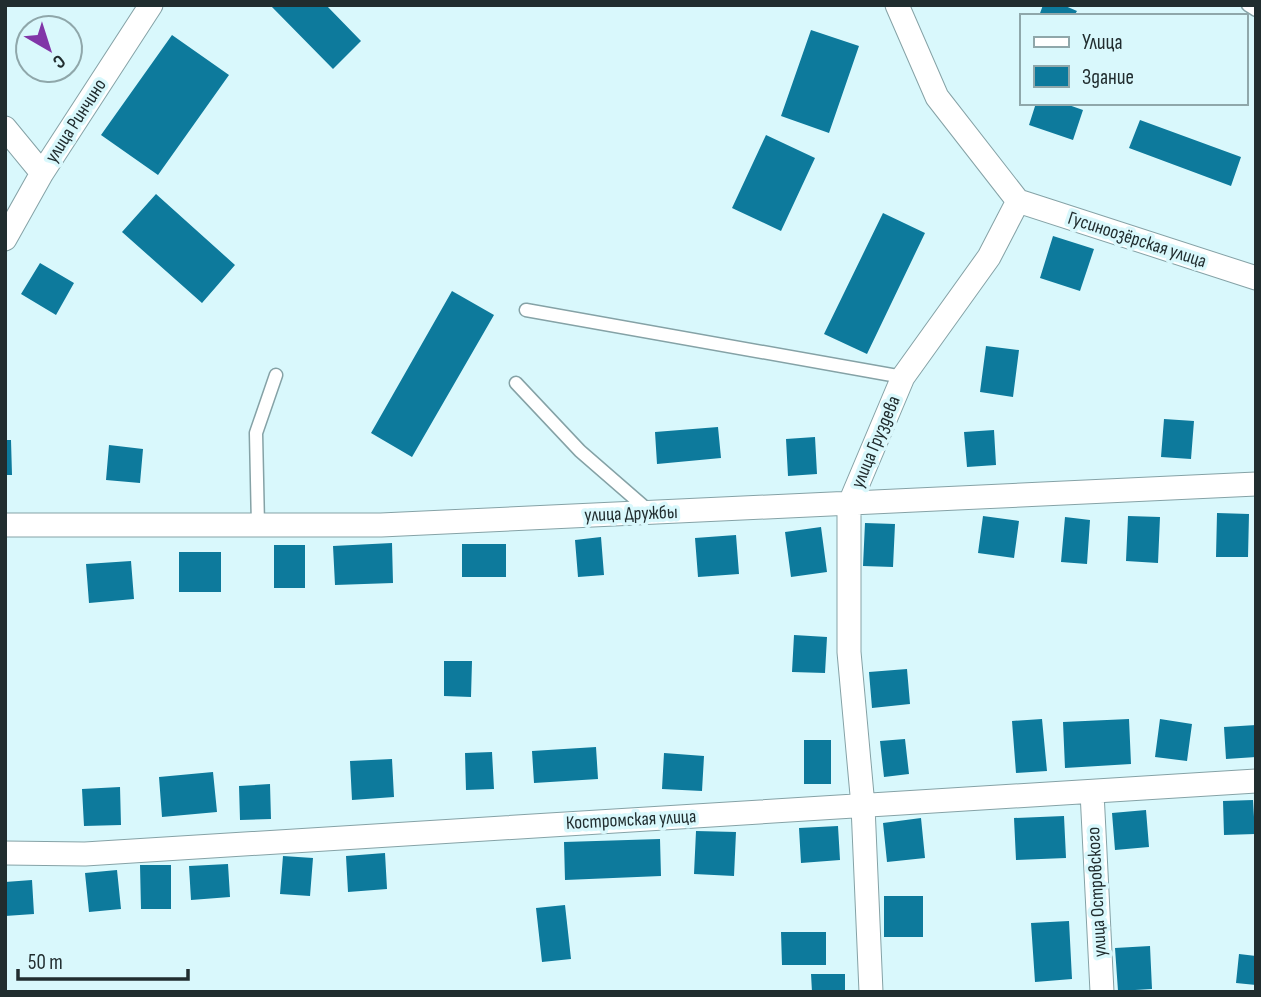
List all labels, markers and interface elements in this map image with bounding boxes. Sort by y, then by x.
north arrow [14,14,84,84]
legend [1020,14,1247,105]
text: Улица [1082,30,1123,55]
text: С [48,49,70,73]
text: Здание [1082,65,1134,90]
street label: улица Ринчино [40,75,112,167]
street label: Гусиноозёрская улица [1065,207,1209,273]
street label: улица Груздева [846,392,906,492]
street label: улица Дружбы [584,501,678,527]
street label: Костромская улица [565,805,697,835]
street label: улица Островского [1082,826,1112,958]
scale bar [18,937,187,981]
text: 50 m [28,950,63,975]

